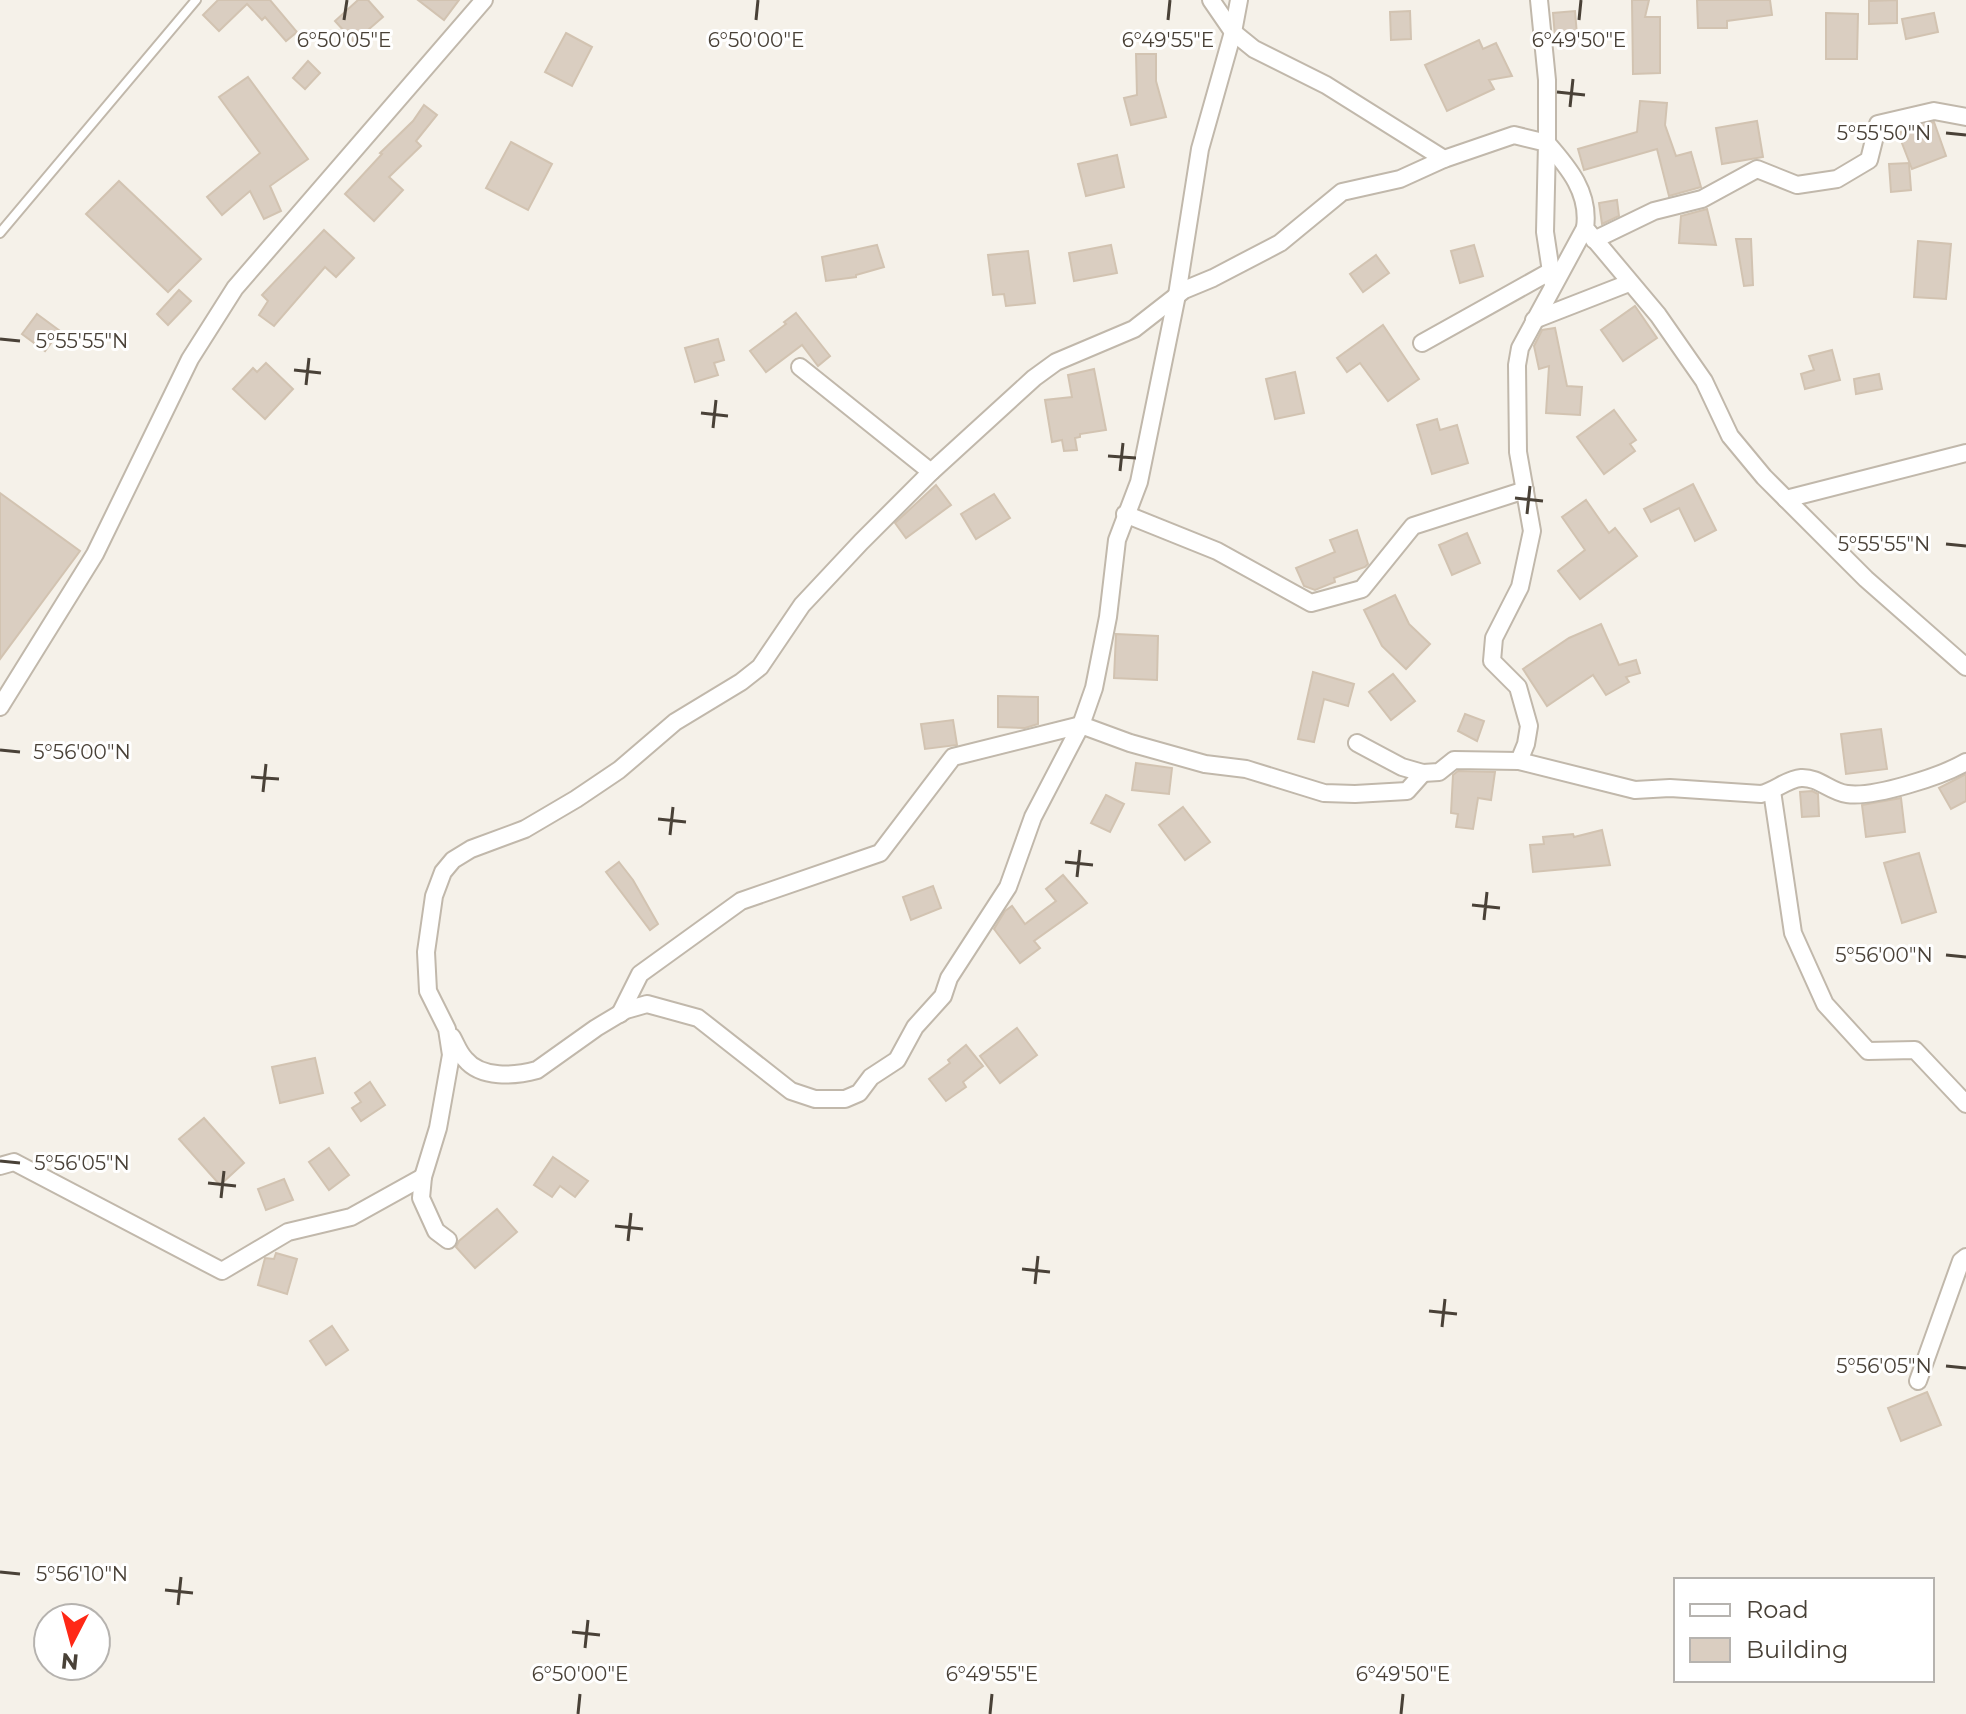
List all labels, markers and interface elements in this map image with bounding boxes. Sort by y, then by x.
text: 6°50'05"E [297,28,391,52]
text: 6°50'00"E [708,28,804,52]
text: 6°49'55"E [1122,28,1214,52]
text: 6°49'50"E [1532,28,1626,52]
text: 5°55'50"N [1837,121,1931,145]
text: 5°55'55"N [36,329,128,353]
text: 5°55'55"N [1838,532,1930,556]
text: 5°56'00"N [33,740,131,764]
text: 5°56'00"N [1835,943,1933,967]
text: 5°56'05"N [34,1151,130,1175]
text: 5°56'05"N [1836,1354,1932,1378]
text: 5°56'10"N [36,1562,128,1586]
legend [1674,1578,1934,1682]
text: Road [1746,1595,1809,1624]
north arrow [32,1602,112,1682]
text: Building [1746,1635,1849,1664]
text: N [60,1647,80,1676]
text: 6°50'00"E [532,1662,628,1686]
text: 6°49'55"E [946,1662,1038,1686]
text: 6°49'50"E [1356,1662,1450,1686]

